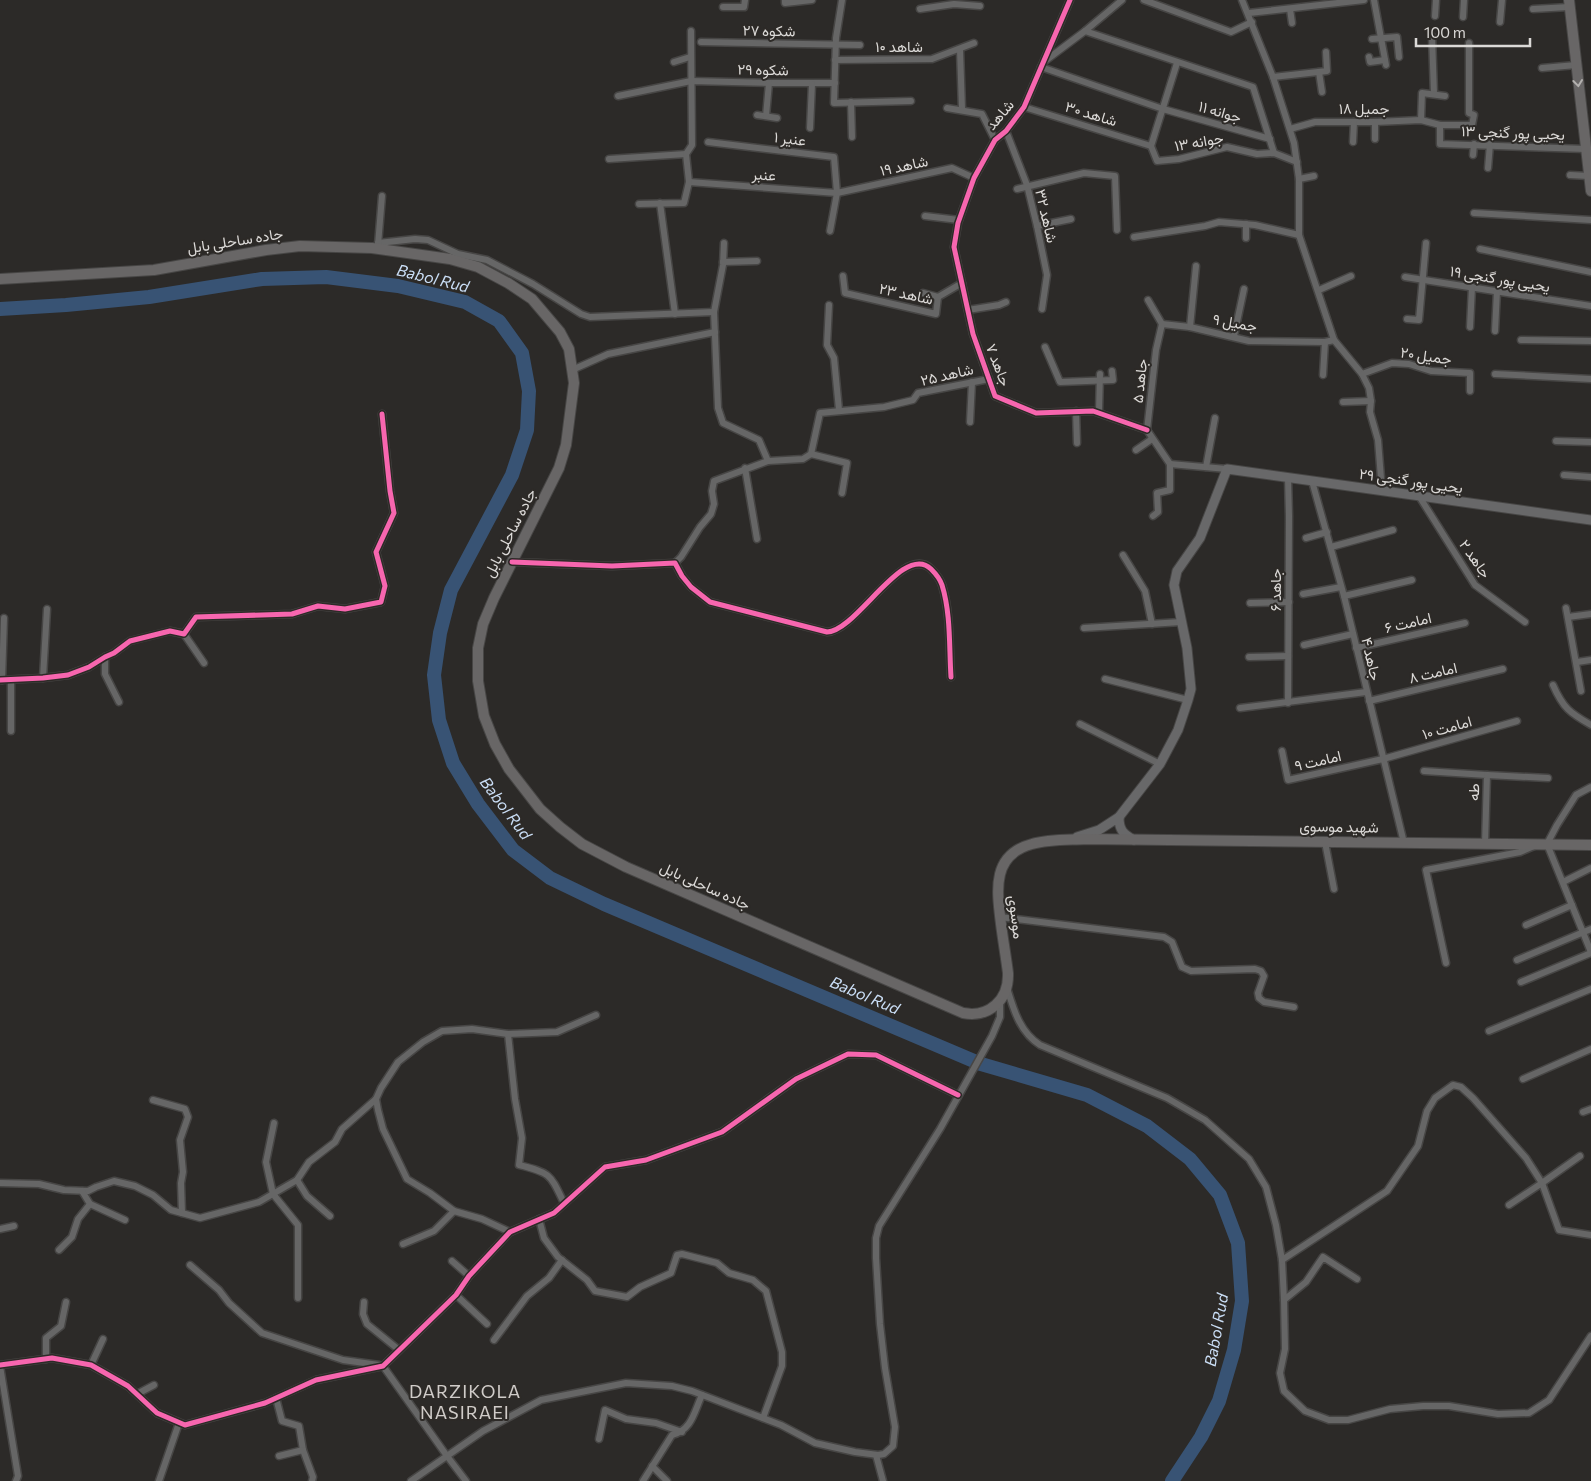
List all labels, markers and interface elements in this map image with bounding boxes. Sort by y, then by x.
scale bar [1416,15,1530,47]
street label: شکوه ۲۷ [742,21,796,40]
text: 100 m [1424,23,1466,41]
street label: شاهد ۱۰ [875,37,923,55]
street label: شکوه ۲۹ [737,60,789,79]
one-way arrow [1572,79,1583,87]
street label: شاهد [981,95,1017,133]
street label: جوانه ۱۱ [1196,96,1244,127]
street label: شاهد ۳۰ [1063,97,1120,129]
street label: جمیل ۱۸ [1339,99,1389,118]
street label: یحیی پور گنجی ۱۳ [1461,121,1565,145]
street label: عنیر ۱ [773,127,807,150]
street label: جوانه ۱۳ [1173,128,1225,155]
street label: شاهد ۱۹ [878,151,930,179]
street label: عنبر [750,164,777,185]
street label: شاهد ۳۲ [1032,187,1062,245]
street label: جاده ساحلی بابل [186,224,284,258]
water label: Babol Rud [395,259,472,296]
street label: یحیی پور گنجی ۱۹ [1448,261,1552,297]
street label: شاهد ۲۳ [878,279,935,308]
street label: جمیل ۹ [1211,309,1259,336]
street label: جاهد ۷ [982,341,1015,389]
street label: جمیل ۲۰ [1399,342,1453,369]
street label: جاهد ۵ [1128,358,1151,404]
street label: شاهد ۲۵ [919,359,975,389]
street label: یحیی پور گنجی ۲۹ [1358,464,1464,498]
street label: جاده ساحلی بابل [479,485,541,581]
street label: جاهد ۲ [1455,536,1496,582]
street label: جاهد ۶ [1266,569,1285,611]
street label: امامت ۶ [1383,608,1433,636]
street label: جاهد ۴ [1357,635,1386,682]
street label: امامت ۸ [1407,658,1459,686]
street label: امامت ۱۰ [1420,711,1474,743]
street label: امامت ۹ [1293,746,1343,774]
water label: Babol Rud [477,773,537,843]
street label: طه [1464,783,1482,801]
street label: شهید موسوی [1299,816,1379,838]
street label: جاده ساحلی بابل [657,857,753,915]
street label: موسوی [1003,894,1029,940]
water label: Babol Rud [828,971,904,1018]
water label: Babol Rud [1200,1291,1231,1368]
district label: DARZIKOLA NASIRAEI [409,1380,521,1423]

